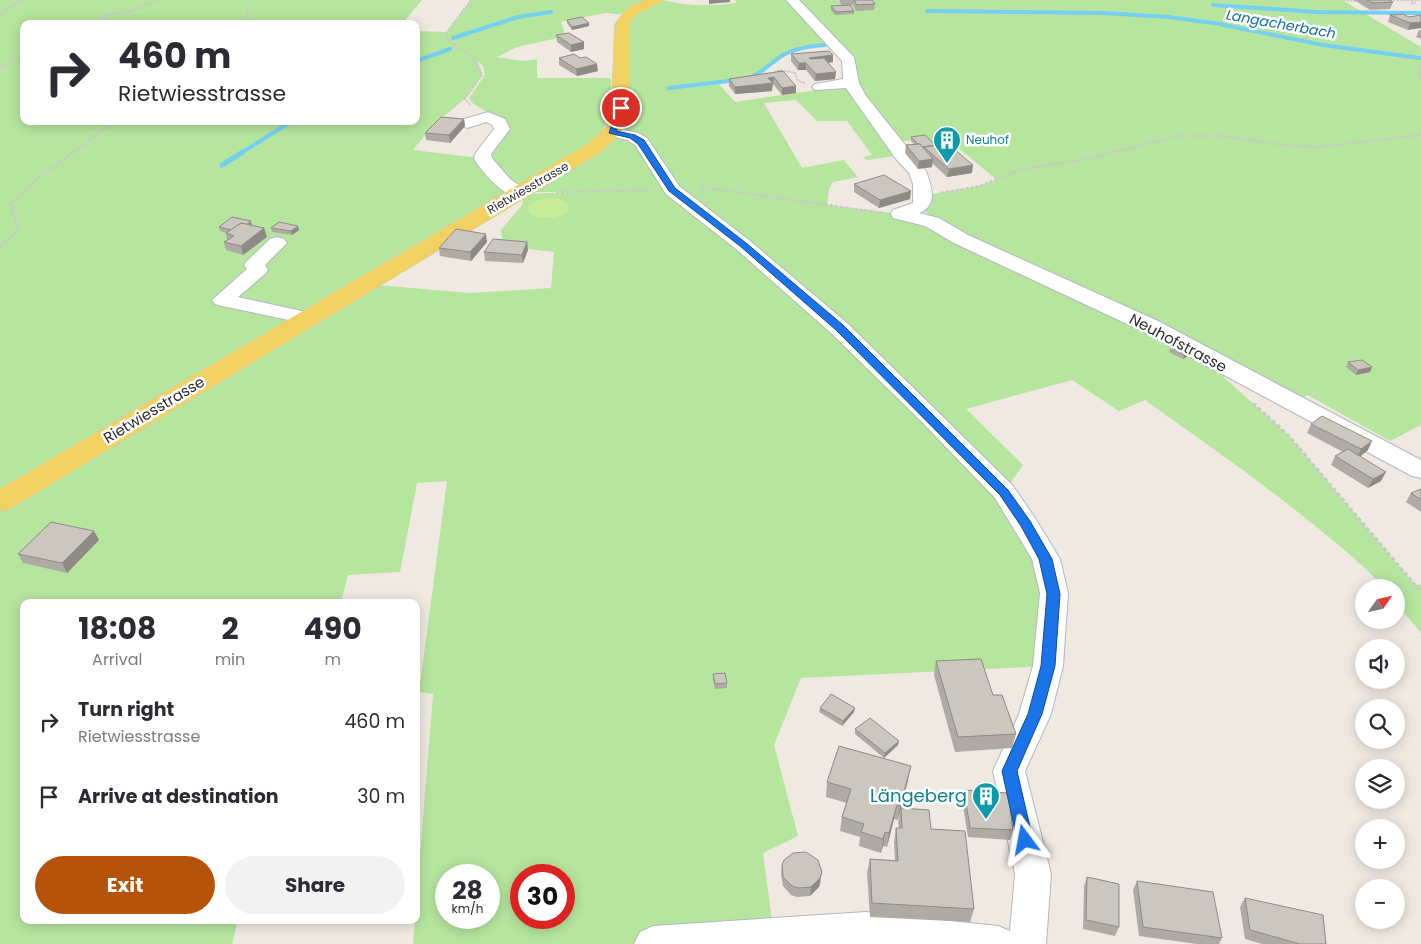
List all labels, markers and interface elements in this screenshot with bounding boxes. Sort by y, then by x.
water label: Langacherbach [1225,5,1337,44]
text: 460 m [118,31,231,80]
icon: right [35,40,100,105]
text: Rietwiesstrasse [118,78,286,109]
pin [600,87,642,129]
icon: arrive [607,94,635,122]
building icon: Neuhof [932,125,962,164]
place label: Neuhof [966,131,1009,148]
street label: Rietwiesstrasse [484,157,572,218]
street label: Neuhofstrasse [1126,308,1231,377]
street label: Rietwiesstrasse [99,371,208,448]
north arrow [1355,579,1405,629]
map controls [1355,579,1405,929]
text: 18:08 [78,607,156,650]
text: 2 [221,607,239,650]
text: 490 [303,607,362,650]
button: sound [1355,639,1405,689]
text: Arrival [92,648,143,671]
text: min [215,648,245,671]
text: m [324,648,341,671]
text: Turn right [78,696,174,723]
button: search [1355,699,1405,749]
icon: right [35,708,63,736]
text: 460 m [344,708,405,735]
text: Rietwiesstrasse [78,725,200,748]
button: layers [1355,759,1405,809]
building icon: Längeberg [971,781,1001,820]
icon: arrive [35,783,63,811]
text: Arrive at destination [78,783,279,810]
text: 30 m [357,783,405,810]
place label: Längeberg [870,783,967,808]
position arrow [998,813,1050,865]
button: + [1355,819,1405,869]
button: Exit [35,856,215,914]
button: Share [225,856,405,914]
speed limit sign: 30 [510,864,575,929]
text: 28 [452,873,483,908]
button: − [1355,879,1405,929]
text: km/h [452,900,483,917]

